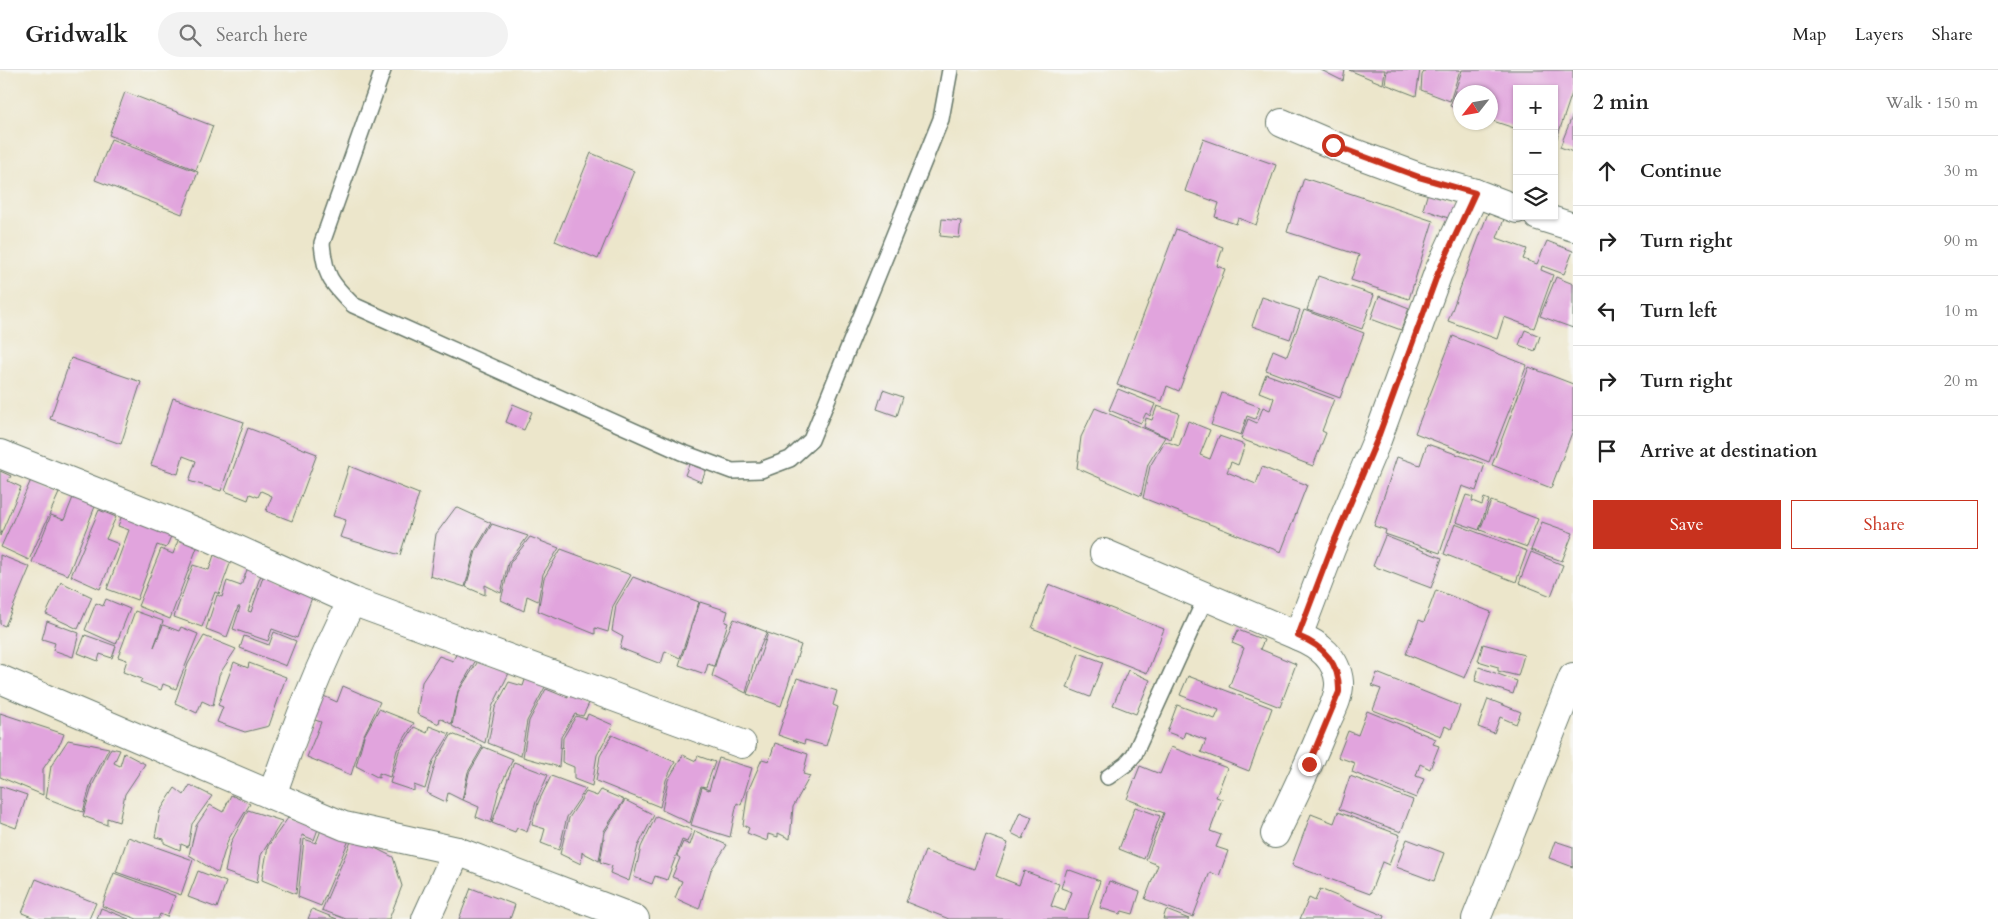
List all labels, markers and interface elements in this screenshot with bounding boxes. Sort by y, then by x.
search box [158,12,508,57]
text: Gridwalk [25,18,128,51]
icon: search [176,21,204,49]
text: Search here [216,22,308,48]
text: Map [1792,22,1827,47]
text: Layers [1855,22,1904,47]
text: Share [1932,22,1973,47]
north arrow [1453,85,1498,130]
map controls [1513,85,1558,220]
button: + [1513,85,1558,130]
text: 2 min [1593,88,1649,117]
text: Walk · 150 m [1886,92,1978,114]
button: − [1513,130,1558,175]
route start [1322,134,1345,157]
icon: ahead [1593,157,1621,185]
text: Continue [1640,158,1722,184]
text: 30 m [1944,160,1978,182]
button: layers [1513,175,1558,220]
icon: right [1593,227,1621,255]
text: Turn right [1640,228,1732,254]
text: 90 m [1944,230,1978,252]
icon: left [1593,297,1621,325]
text: Turn left [1640,298,1717,324]
text: 10 m [1944,300,1978,322]
icon: right [1593,367,1621,395]
text: Turn right [1640,368,1732,394]
text: 20 m [1944,370,1978,392]
icon: arrive [1593,437,1621,465]
text: Arrive at destination [1640,438,1817,464]
button: Save [1593,500,1781,549]
button: Share [1791,500,1978,549]
route end [1298,753,1321,776]

